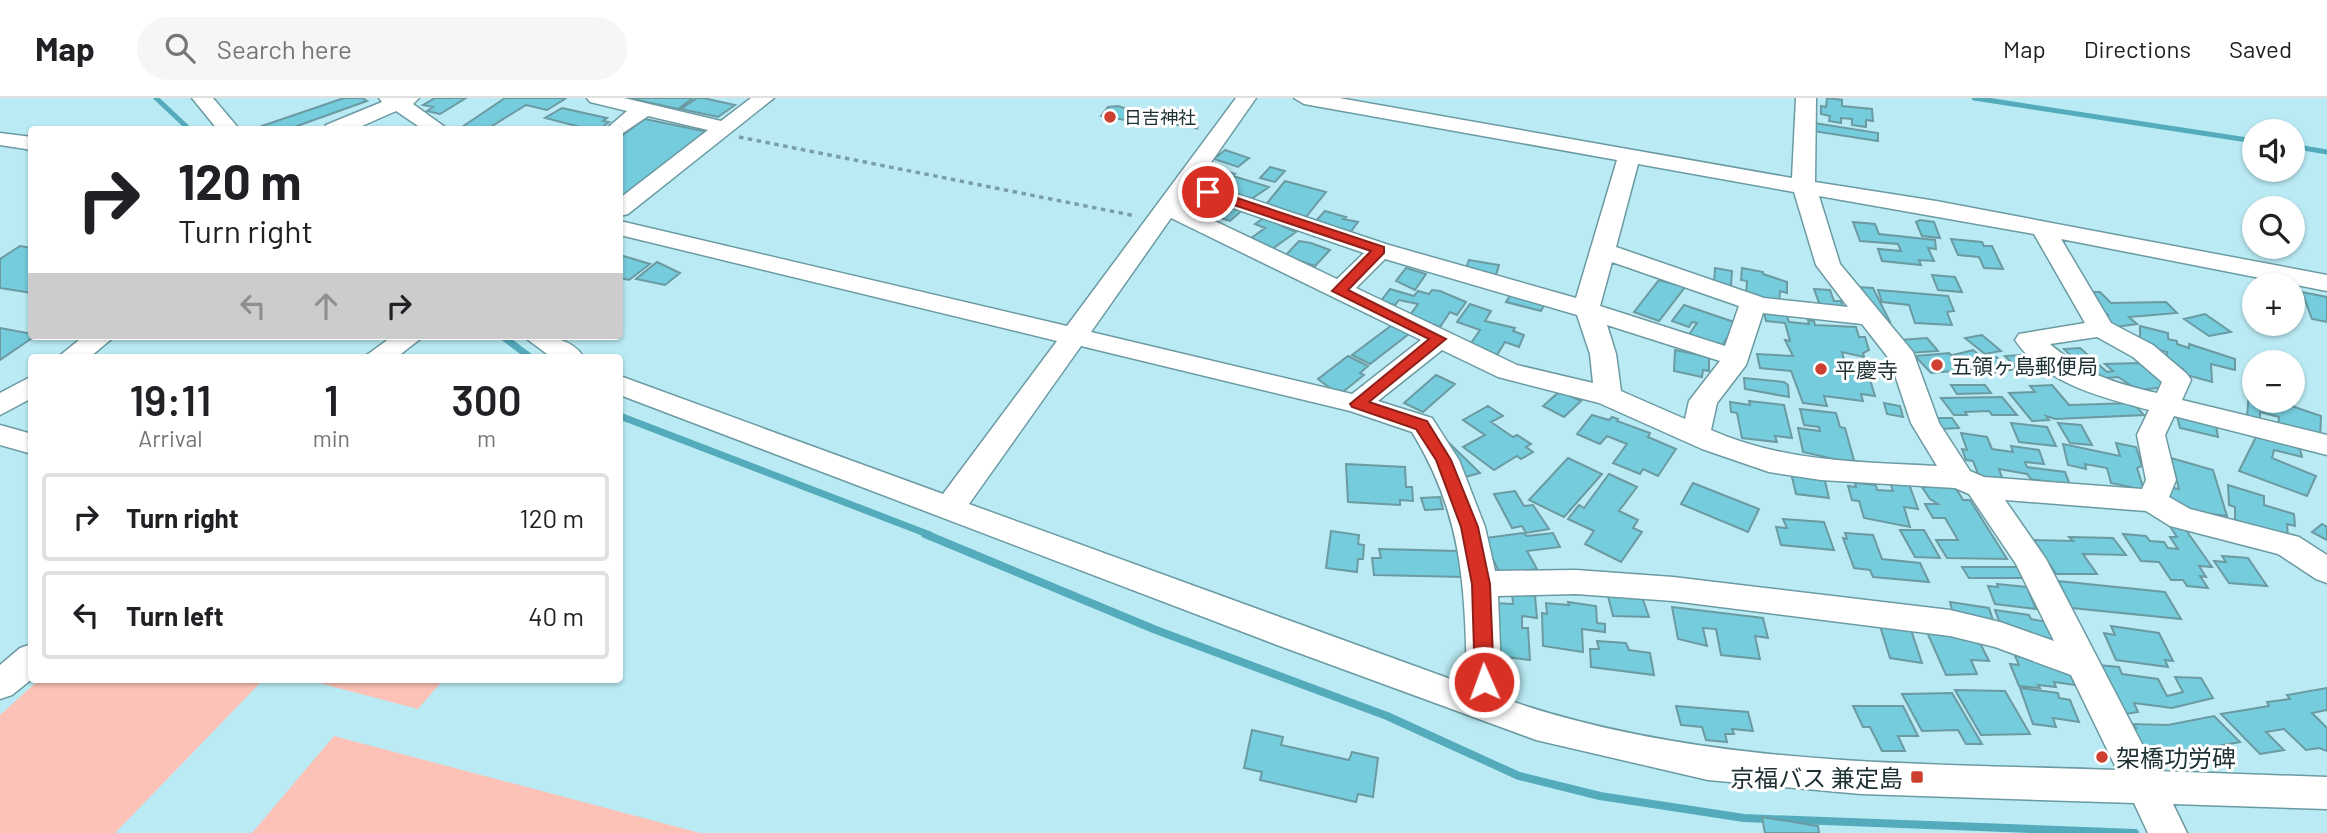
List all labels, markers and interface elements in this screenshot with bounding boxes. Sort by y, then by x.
search box [137,17,627,80]
text: Map [35,28,95,68]
icon: search [161,29,199,67]
text: Search here [217,33,352,64]
text: Map [2003,34,2046,63]
text: Directions [2084,34,2191,63]
text: Saved [2229,34,2292,63]
place label: 日吉神社 [1124,106,1196,128]
marker: 日吉神社 [1102,109,1118,125]
map controls [2242,119,2305,413]
button: sound [2242,119,2305,182]
text: 120 m [178,151,301,210]
icon: right [63,154,154,245]
pin [1178,162,1238,222]
icon: arrive [1189,173,1227,211]
button: search [2242,196,2305,259]
text: Turn right [178,211,313,249]
button: + [2242,273,2305,336]
icon: left [234,287,272,325]
icon: ahead [307,287,345,325]
icon: right [380,287,418,325]
button: − [2242,350,2305,413]
place label: 五領ヶ島郵便局 [1951,353,2098,378]
place label: 平慶寺 [1835,357,1898,382]
marker: 五領ヶ島郵便局 [1929,357,1945,373]
marker: 平慶寺 [1813,361,1829,377]
text: 19:11 [129,374,211,424]
text: 1 [324,374,339,424]
text: 300 [451,374,522,424]
text: Arrival [138,424,203,452]
text: min [313,424,350,452]
text: m [477,424,496,452]
icon: right [67,498,105,536]
text: Turn right [126,502,239,533]
text: 120 m [520,502,584,533]
icon: left [67,596,105,634]
text: Turn left [126,600,224,631]
text: 40 m [528,600,584,631]
position arrow [1447,645,1521,719]
place label: 架橋功労碑 [2116,743,2236,772]
marker: 架橋功労碑 [2094,749,2110,765]
place label: 京福バス 兼定島 [1730,763,1903,792]
marker: 京福バス 兼定島 [1909,769,1925,785]

